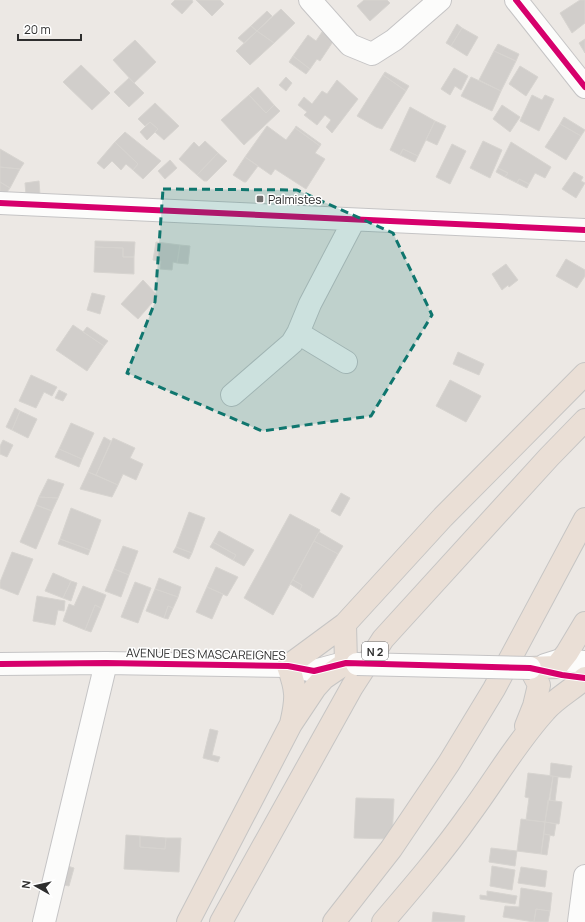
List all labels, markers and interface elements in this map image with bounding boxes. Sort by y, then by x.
scale bar [18,16,81,42]
text: 20 m [24,21,51,38]
place label: Palmistes [268,191,322,208]
marker: Palmistes [255,194,265,204]
road number: N 2 [362,642,388,660]
street label: AVENUE DES MASCAREIGNES [126,644,286,664]
north arrow [16,866,56,906]
text: N [18,879,34,889]

